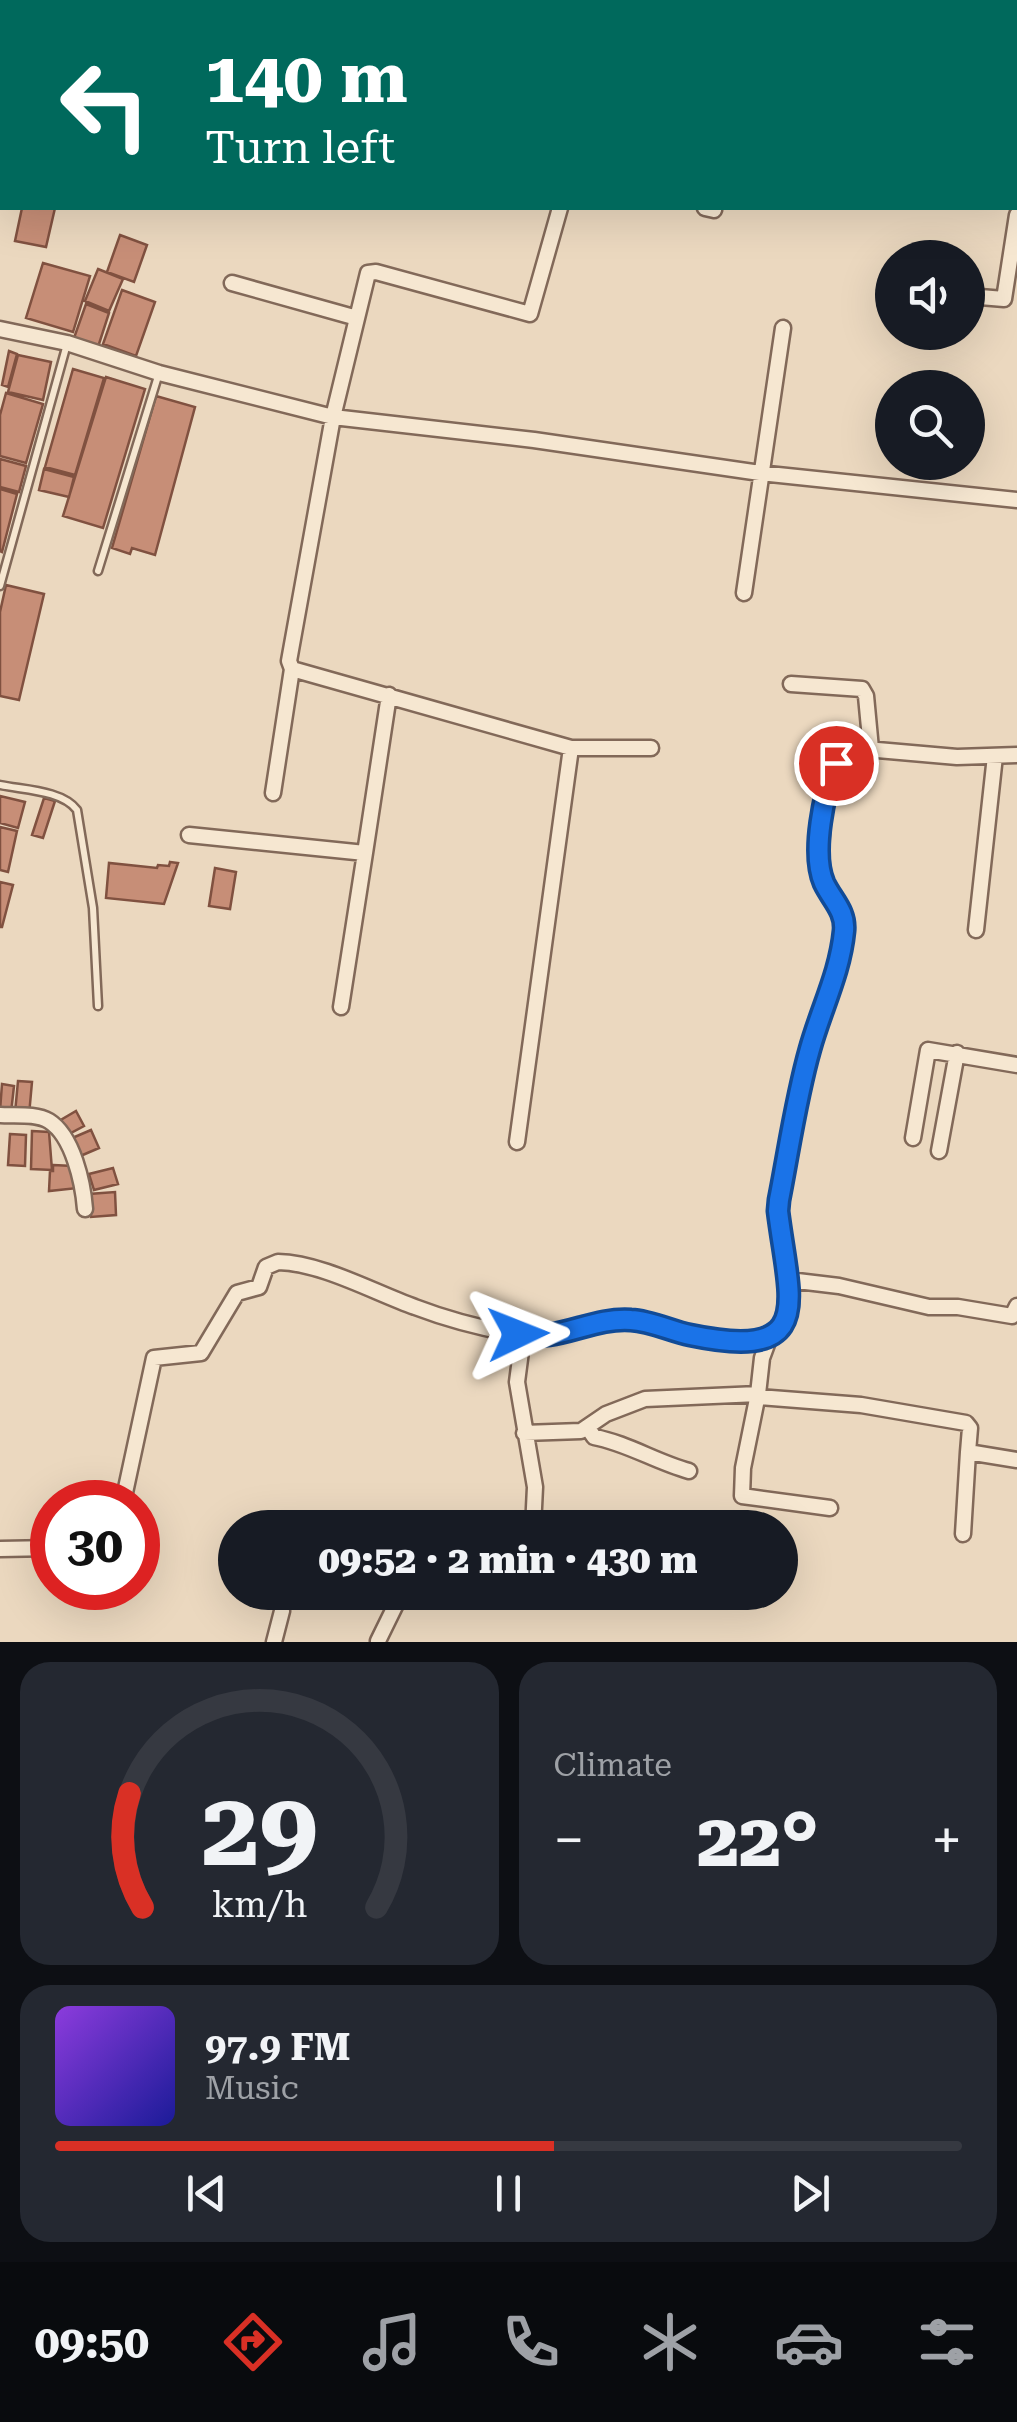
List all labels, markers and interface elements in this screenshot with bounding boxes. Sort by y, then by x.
text: 140 m [205,37,408,119]
icon: left [40,40,170,170]
text: Turn left [205,121,395,174]
map controls [875,240,985,480]
button: sound [875,240,985,350]
button: search [875,370,985,480]
pin [794,721,879,806]
icon: arrive [809,736,864,791]
position arrow [466,1282,570,1386]
speed limit sign: 30 [30,1480,160,1610]
text: 09:52 · 2 min · 430 m [318,1538,698,1582]
text: Climate [554,1746,672,1784]
text: 29 [201,1769,317,1890]
text: 22° [697,1796,819,1884]
text: − [554,1808,584,1872]
text: + [931,1808,962,1872]
text: km/h [211,1884,307,1926]
text: 97.9 FM [205,2025,351,2069]
text: Music [205,2069,299,2107]
icon: previous [179,2166,234,2221]
icon: pause [481,2166,536,2221]
icon: next [783,2166,838,2221]
icon: directions [218,2307,288,2377]
icon: music [357,2307,427,2377]
icon: phone [496,2307,566,2377]
icon: climate [635,2307,705,2377]
icon: car [774,2307,844,2377]
icon: filters [912,2307,982,2377]
text: 09:50 [34,2316,149,2369]

